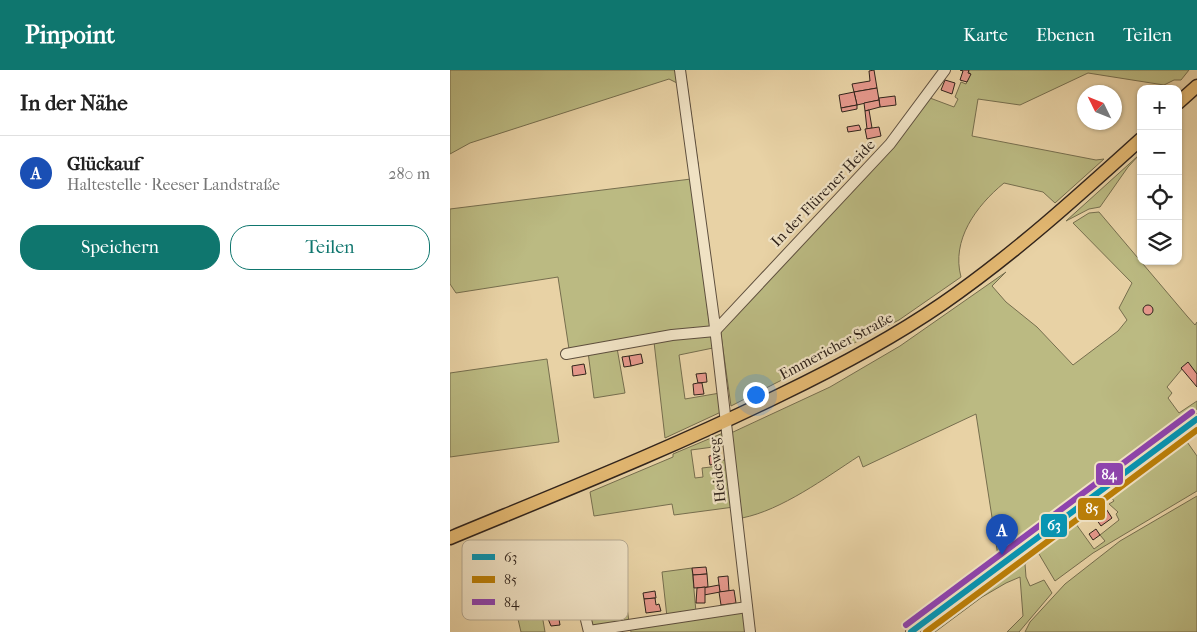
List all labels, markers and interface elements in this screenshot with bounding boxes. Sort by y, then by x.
text: Pinpoint [25,21,115,49]
text: Karte [963,25,1008,46]
text: Ebenen [1036,25,1095,46]
text: Teilen [1123,25,1172,46]
north arrow [1077,85,1122,130]
map controls [1137,85,1182,265]
button: + [1137,85,1182,130]
text: In der Nähe [20,91,128,115]
button: − [1137,130,1182,175]
street label: In der Flürener Heide [767,135,879,250]
text: Glückauf [67,153,140,175]
text: A [31,164,41,183]
text: 280 m [388,164,430,183]
text: Haltestelle · Reeser Landstraße [67,175,280,194]
button: locate [1137,175,1182,220]
button: layers [1137,220,1182,265]
button: Speichern [20,225,220,270]
button: Teilen [230,225,430,270]
street label: Emmericher Straße [776,308,896,384]
your location [743,382,769,408]
street label: Heideweg [705,436,729,503]
line badge: 84 [1095,462,1124,486]
text: 84 [1101,466,1117,483]
line badge: 85 [1077,497,1106,521]
text: 85 [1085,500,1099,517]
line badge: 63 [1040,513,1068,538]
pin: A [986,514,1018,555]
text: 63 [1047,517,1061,534]
legend [462,540,628,620]
text: 63 [504,549,517,566]
text: 85 [504,571,517,588]
text: 84 [504,594,520,611]

